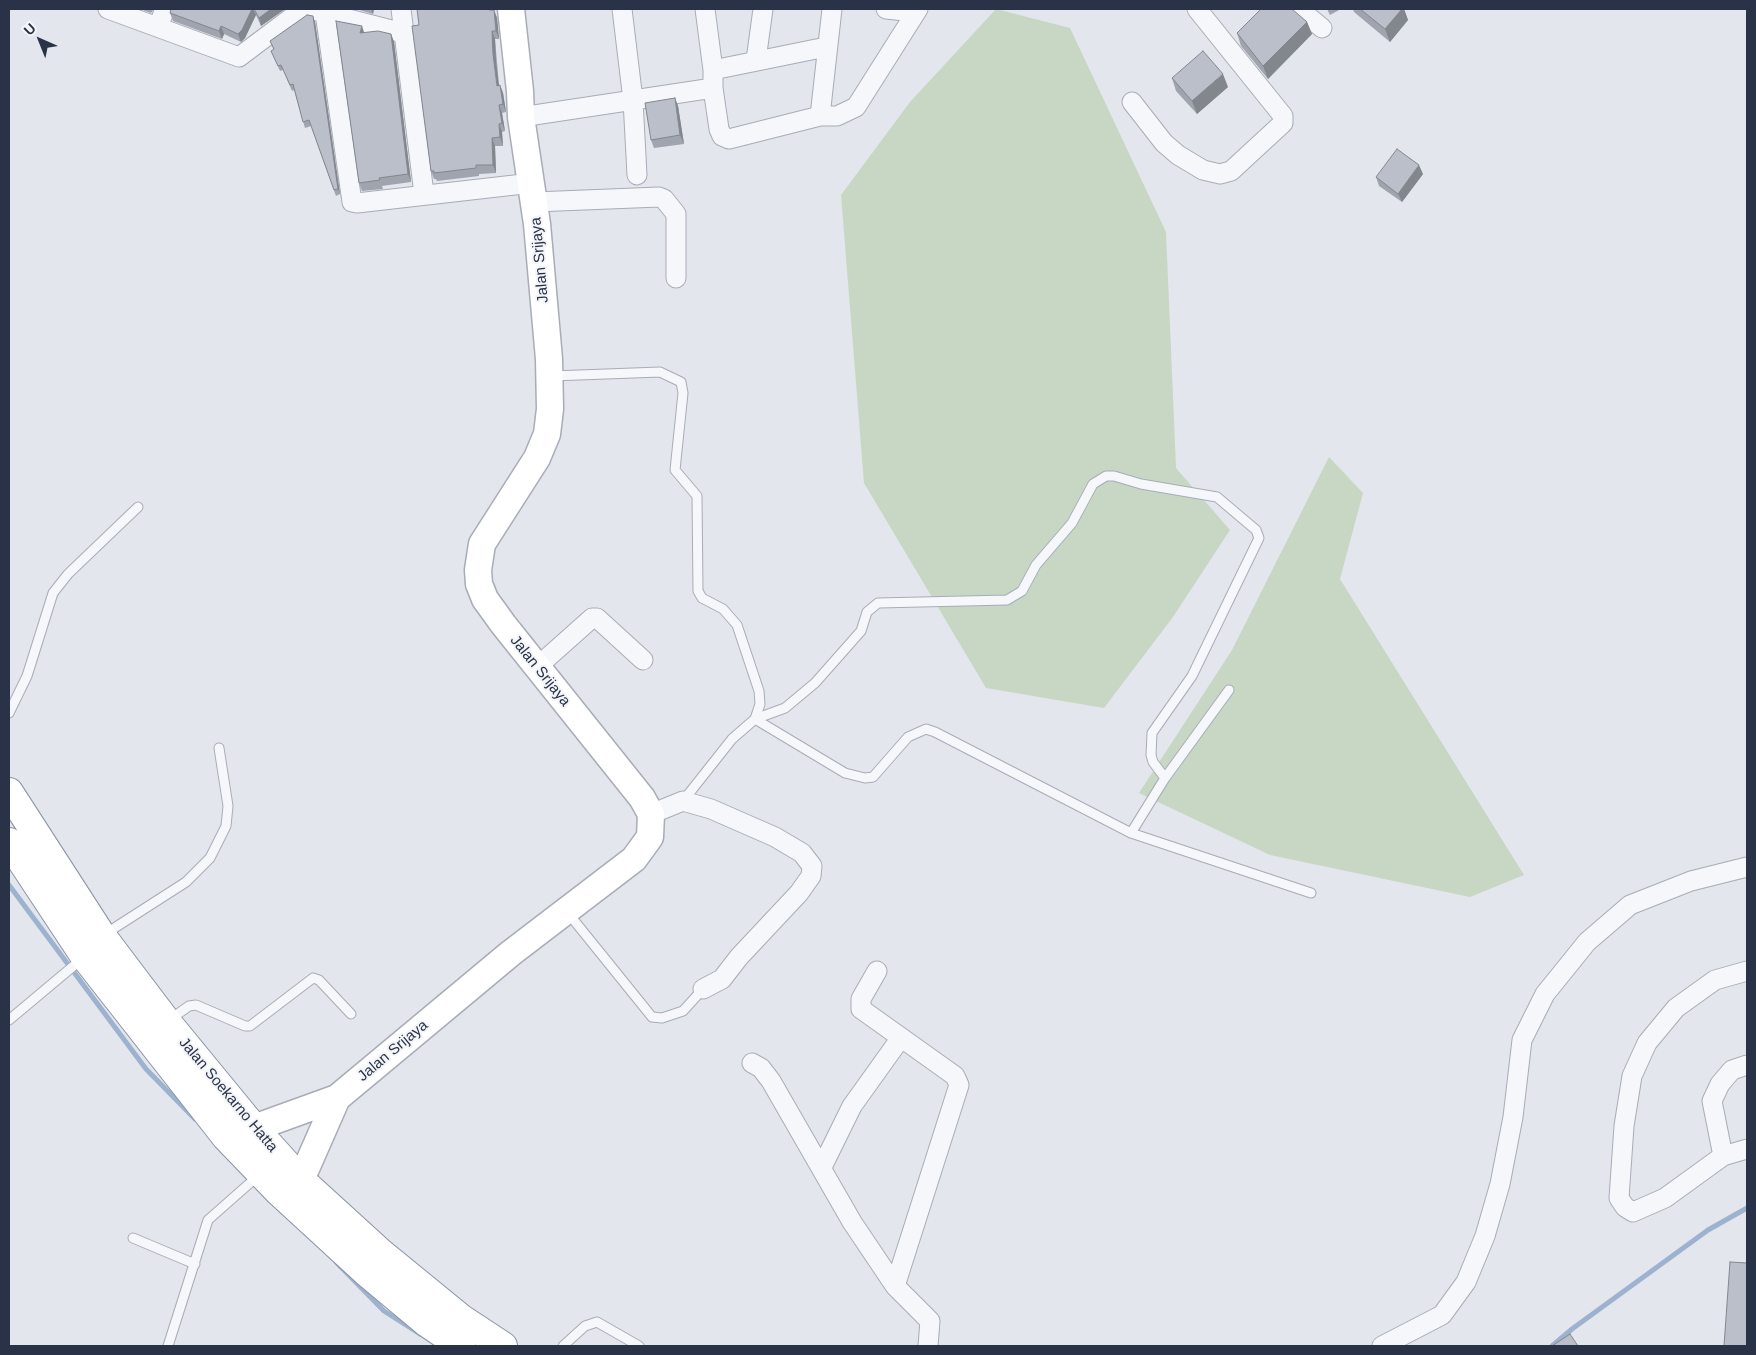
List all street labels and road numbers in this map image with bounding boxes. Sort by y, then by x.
street label: Jalan Srijaya [527,216,553,304]
street label: Jalan Srijaya [506,632,574,710]
street label: Jalan Srijaya [354,1017,432,1085]
street label: Jalan Soekarno Hatta [175,1034,281,1156]

